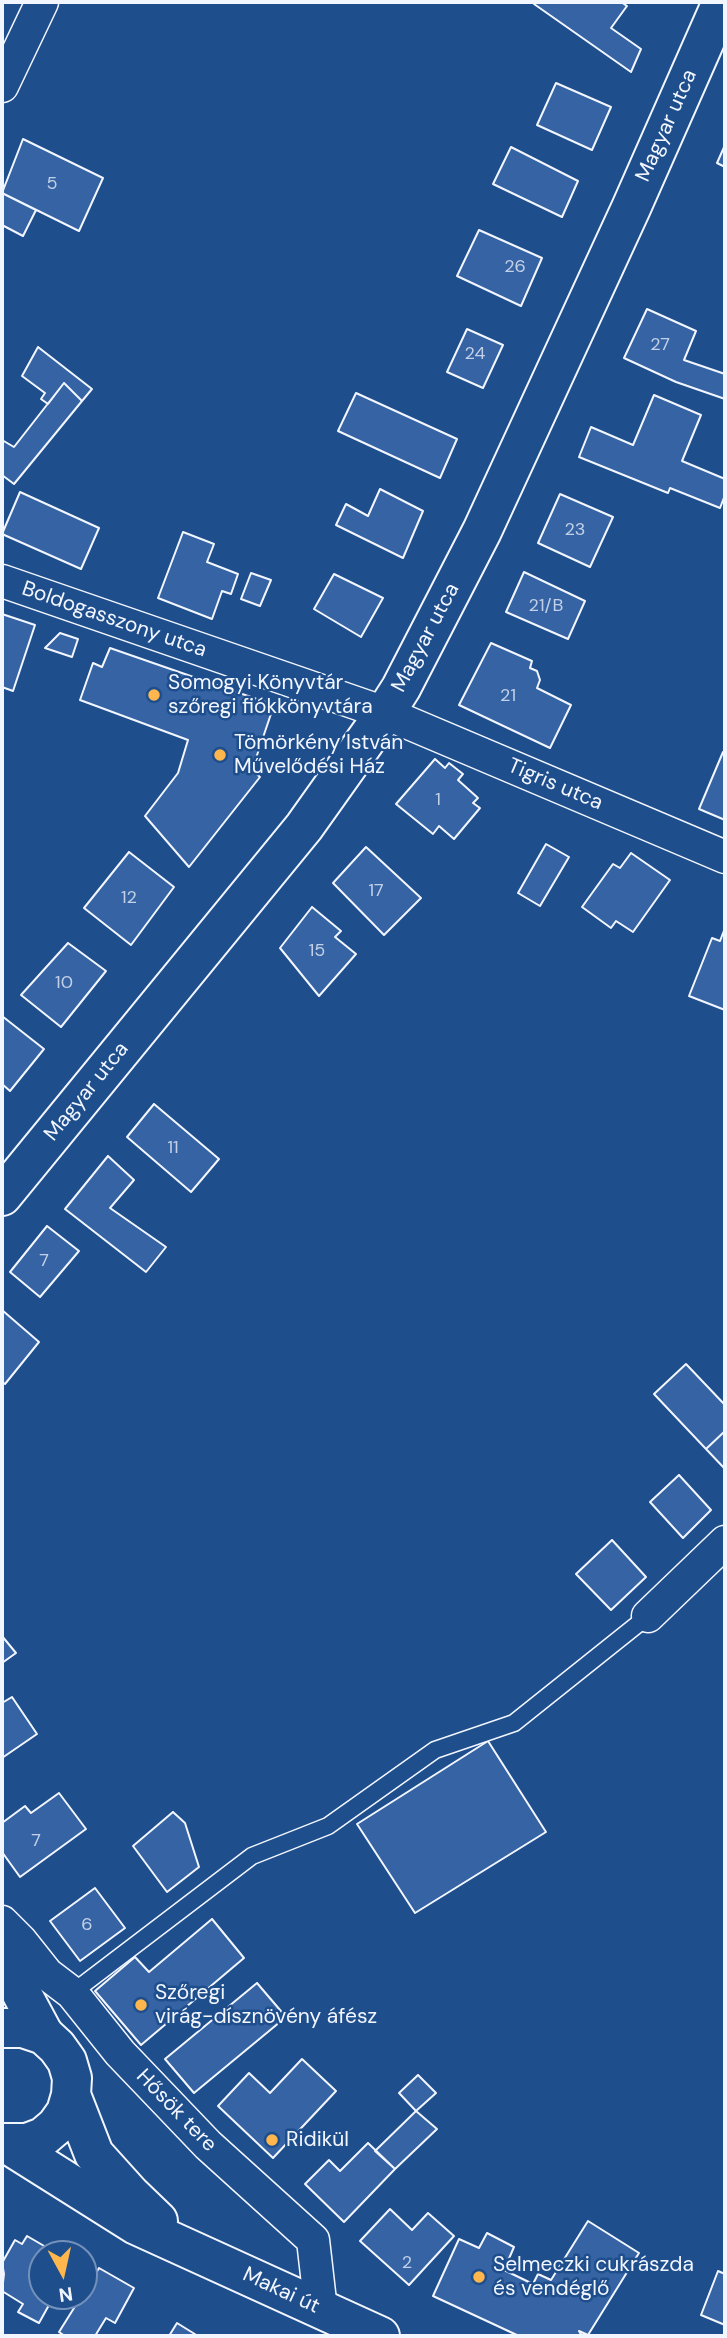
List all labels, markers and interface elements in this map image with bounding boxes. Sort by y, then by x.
street label: Magyar utca [631,66,703,186]
house number: 5 [47,173,57,195]
house number: 26 [504,256,526,278]
house number: 27 [650,334,670,356]
house number: 24 [465,343,485,365]
house number: 23 [564,519,586,541]
street label: Boldogasszony utca [18,577,210,663]
street label: Magyar utca [387,579,465,697]
house number: 21/B [529,595,563,617]
place label: Somogyi Könyvtár szőregi fiókkönyvtára [168,670,373,720]
house number: 21 [500,685,516,707]
marker: Somogyi Könyvtár szőregi fiókkönyvtára [146,687,162,703]
place label: Tömörkény István Művelődési Ház [234,730,403,780]
marker: Tömörkény István Művelődési Ház [212,747,228,763]
street label: Tigris utca [504,754,606,816]
house number: 1 [435,789,441,811]
house number: 17 [368,880,384,902]
house number: 12 [121,887,137,909]
house number: 15 [309,940,325,962]
house number: 10 [55,972,73,994]
street label: Magyar utca [39,1037,135,1147]
house number: 11 [167,1137,179,1159]
house number: 7 [39,1250,49,1272]
house number: 7 [31,1830,41,1852]
house number: 6 [81,1914,93,1936]
place label: Szőregi virág-dísznövény áfész [155,1980,377,2030]
marker: Szőregi virág-dísznövény áfész [133,1997,149,2013]
street label: Hősök tere [130,2064,222,2158]
place label: Ridikül [286,2127,349,2153]
marker: Ridikül [264,2132,280,2148]
north arrow [28,2240,98,2310]
house number: 2 [402,2252,412,2274]
place label: Selmeczki cukrászda és vendéglő [493,2252,694,2302]
street label: Makai út [239,2262,323,2320]
marker: Selmeczki cukrászda és vendéglő [471,2269,487,2285]
text: N [57,2281,74,2308]

